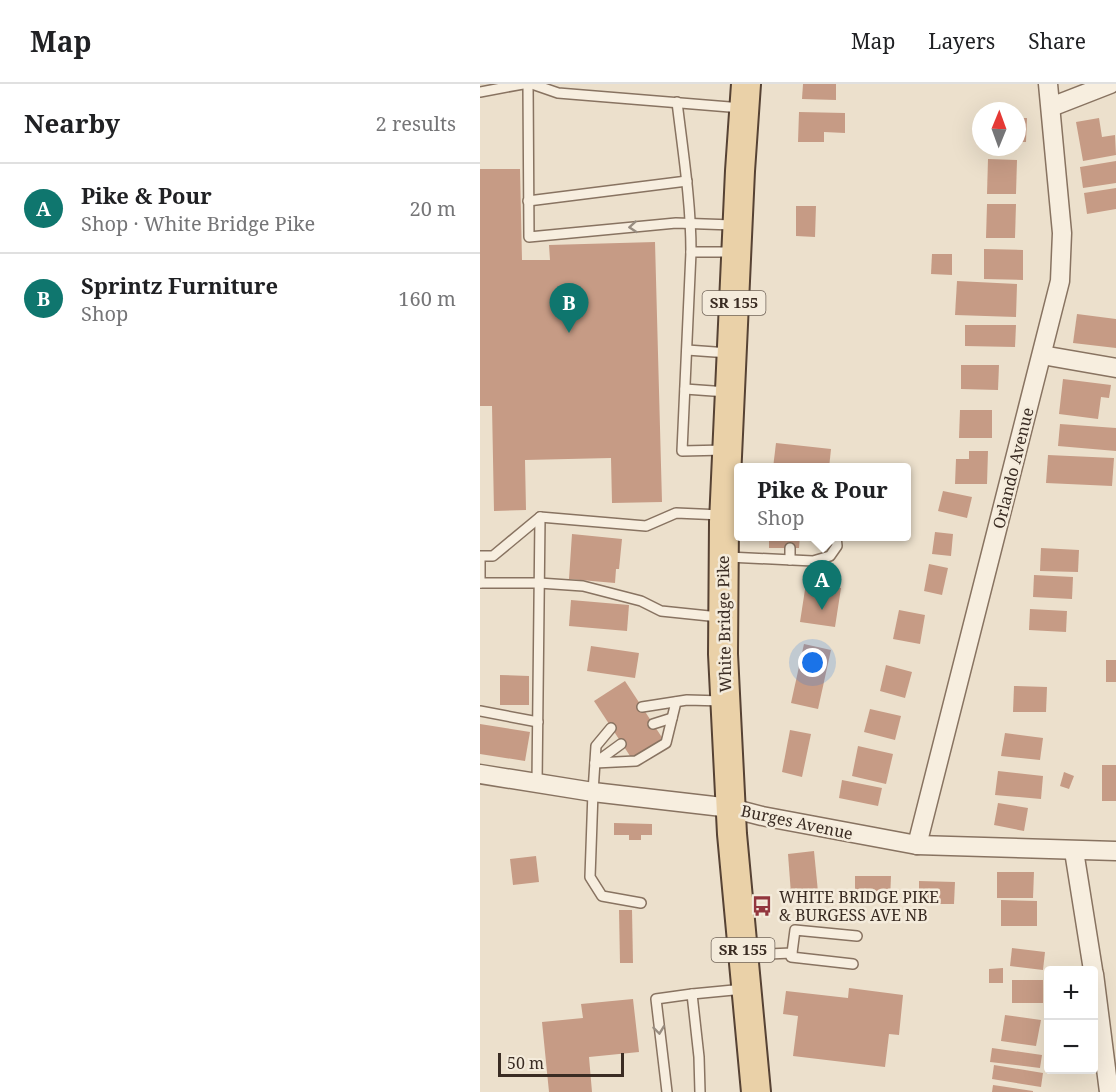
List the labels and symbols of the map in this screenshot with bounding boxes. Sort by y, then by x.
north arrow [972,102,1026,156]
one-way arrow [628,220,637,233]
pin: B [550,284,589,333]
road number: SR 155 [702,291,766,315]
street label: Orlando Avenue [987,405,1039,531]
street label: White Bridge Pike [712,555,736,693]
pin: A [802,560,842,610]
your location [798,648,827,677]
street label: Burges Avenue [739,799,855,845]
place label: WHITE BRIDGE PIKE & BURGESS AVE NB [779,886,939,926]
bus stop icon: WHITE BRIDGE PIKE & BURGESS AVE NB [750,894,774,918]
road number: SR 155 [712,938,774,962]
one-way arrow [653,1026,665,1035]
scale bar [498,1050,624,1078]

